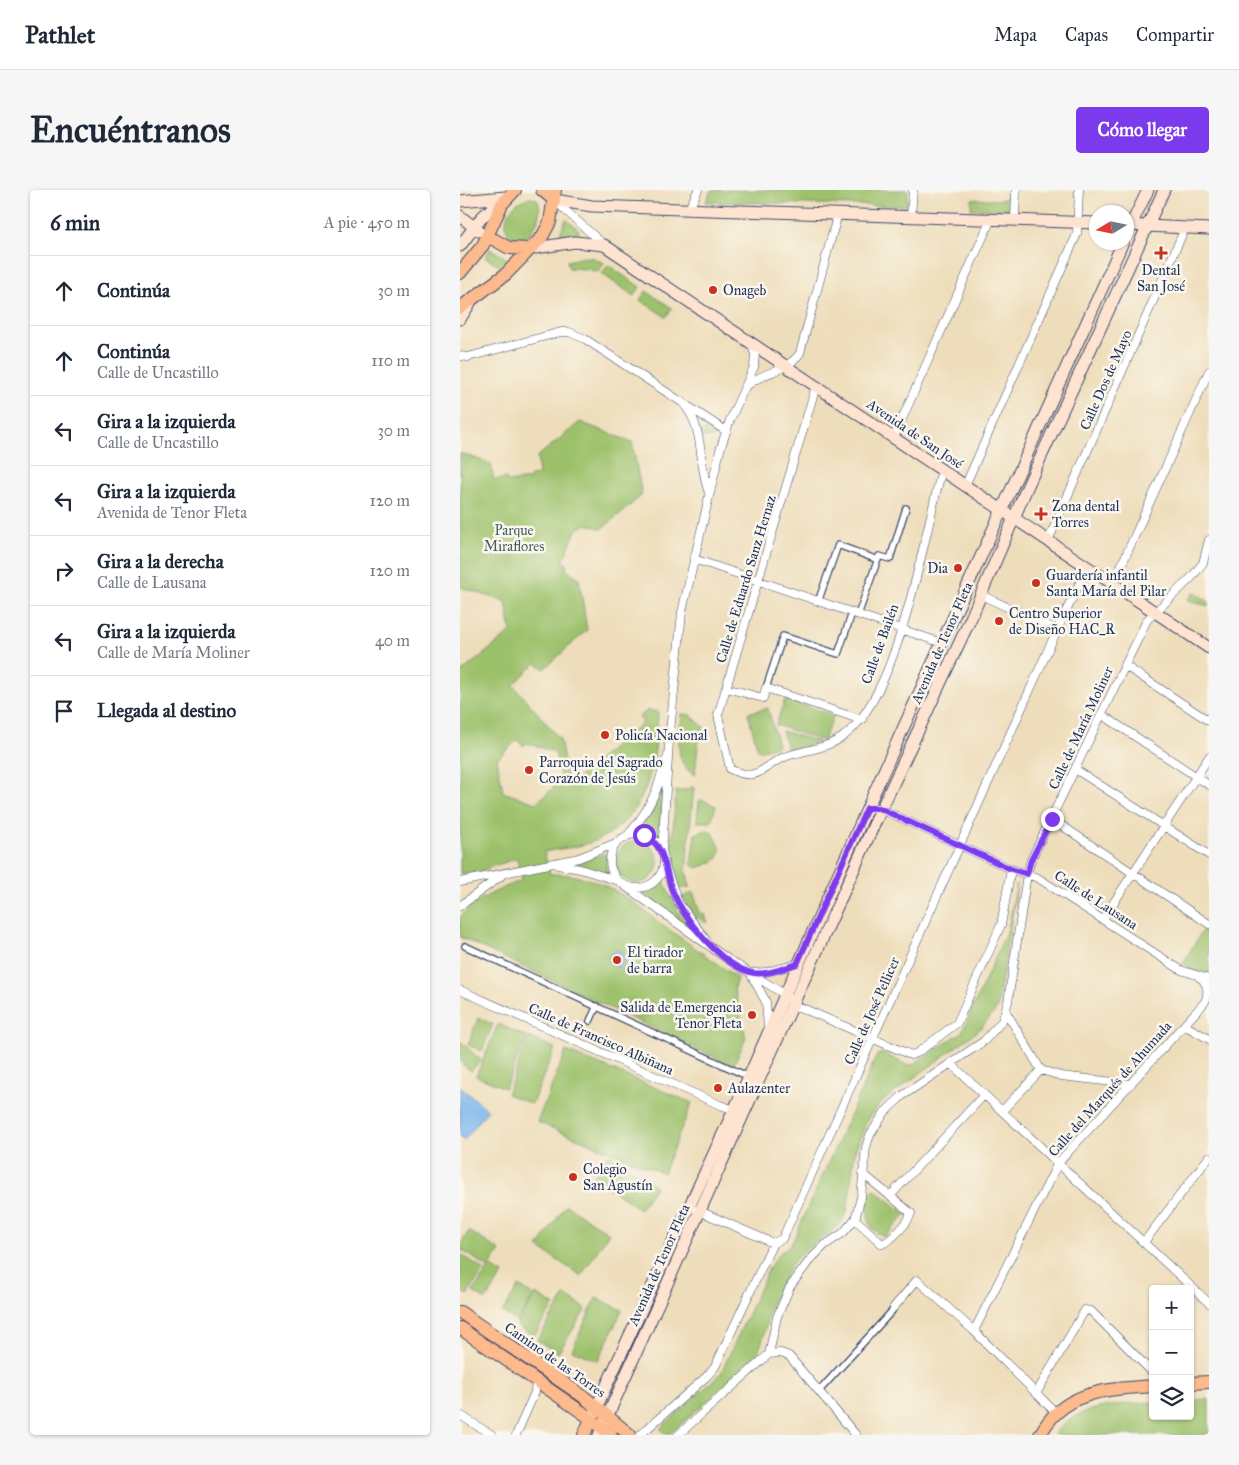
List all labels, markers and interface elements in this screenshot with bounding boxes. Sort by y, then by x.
text: Pathlet [25,20,95,50]
text: Mapa [994,24,1037,46]
text: Capas [1065,24,1108,46]
text: Compartir [1136,24,1214,46]
button: Cómo llegar [1076,107,1209,153]
text: Encuéntranos [30,109,231,152]
north arrow [1089,205,1134,250]
text: 6 min [50,210,100,236]
text: A pie · 450 m [324,213,410,232]
marker: Dental San José [1154,246,1168,260]
place label: Dental San José [1137,262,1185,296]
icon: ahead [50,277,78,305]
text: Continúa [97,279,170,302]
text: 30 m [377,281,410,300]
place label: Onageb [723,282,767,299]
marker: Onageb [707,284,719,296]
street label: Calle Dos de Mayo [1076,327,1136,433]
text: Continúa [97,340,170,363]
icon: ahead [50,347,78,375]
text: 110 m [371,351,410,370]
text: Calle de Uncastillo [97,363,219,382]
street label: Avenida de San José [862,395,967,473]
text: Gira a la izquierda [97,410,236,433]
icon: left [50,417,78,445]
text: 30 m [377,421,410,440]
text: Calle de Uncastillo [97,433,219,452]
text: Gira a la izquierda [97,480,236,503]
icon: left [50,487,78,515]
text: 120 m [370,491,410,510]
street label: Calle de Eduardo Sanz Hernaz [712,493,780,665]
place label: Zona dental Torres [1052,498,1120,531]
text: Avenida de Tenor Fleta [97,503,247,522]
marker: Zona dental Torres [1034,507,1048,521]
park label: Parque Miraflores [484,522,544,555]
text: Gira a la derecha [97,550,224,573]
icon: right [50,557,78,585]
place label: Dia [927,560,948,577]
text: 120 m [370,561,410,580]
marker: Dia [952,562,964,574]
place label: Guardería infantil Santa María del Pilar [1046,567,1167,600]
text: Calle de Lausana [97,573,207,592]
marker: Guardería infantil Santa María del Pilar [1030,577,1042,589]
street label: Avenida de Tenor Fleta [907,580,976,707]
street label: Calle de Bailén [858,601,902,686]
place label: Centro Superior de Diseño HAC_R [1009,605,1116,638]
marker: Centro Superior de Diseño HAC_R [993,615,1005,627]
text: Gira a la izquierda [97,620,236,643]
icon: left [50,627,78,655]
text: 40 m [375,631,410,650]
text: Calle de María Moliner [97,643,250,662]
street label: Calle de María Moliner [1045,663,1117,792]
icon: arrive [50,697,78,725]
text: Llegada al destino [97,699,236,722]
place label: Policía Nacional [615,727,708,744]
marker: Policía Nacional [599,729,611,741]
place label: Parroquia del Sagrado Corazón de Jesús [539,754,663,788]
marker: Parroquia del Sagrado Corazón de Jesús [523,764,535,776]
route end [1041,808,1064,831]
route start [633,824,656,847]
street label: Calle de Lausana [1051,867,1141,933]
place label: El tirador de barra [627,944,684,977]
marker: El tirador de barra [611,954,623,966]
street label: Calle de José Pellicer [841,954,905,1068]
street label: Calle de Francisco Albiñana [526,999,676,1079]
place label: Salida de Emergencia Tenor Fleta [620,999,742,1032]
marker: Salida de Emergencia Tenor Fleta [746,1009,758,1021]
street label: Calle del Marqués de Ahumada [1045,1018,1176,1161]
place label: Aulazenter [727,1080,791,1097]
marker: Aulazenter [712,1082,724,1094]
place label: Colegio San Agustín [583,1161,653,1194]
marker: Colegio San Agustín [567,1171,579,1183]
street label: Avenida de Tenor Fleta [624,1202,693,1329]
map controls [1149,1285,1194,1420]
button: + [1149,1285,1194,1330]
street label: Camino de las Torres [501,1319,609,1401]
button: − [1149,1330,1194,1375]
button: layers [1149,1375,1194,1420]

